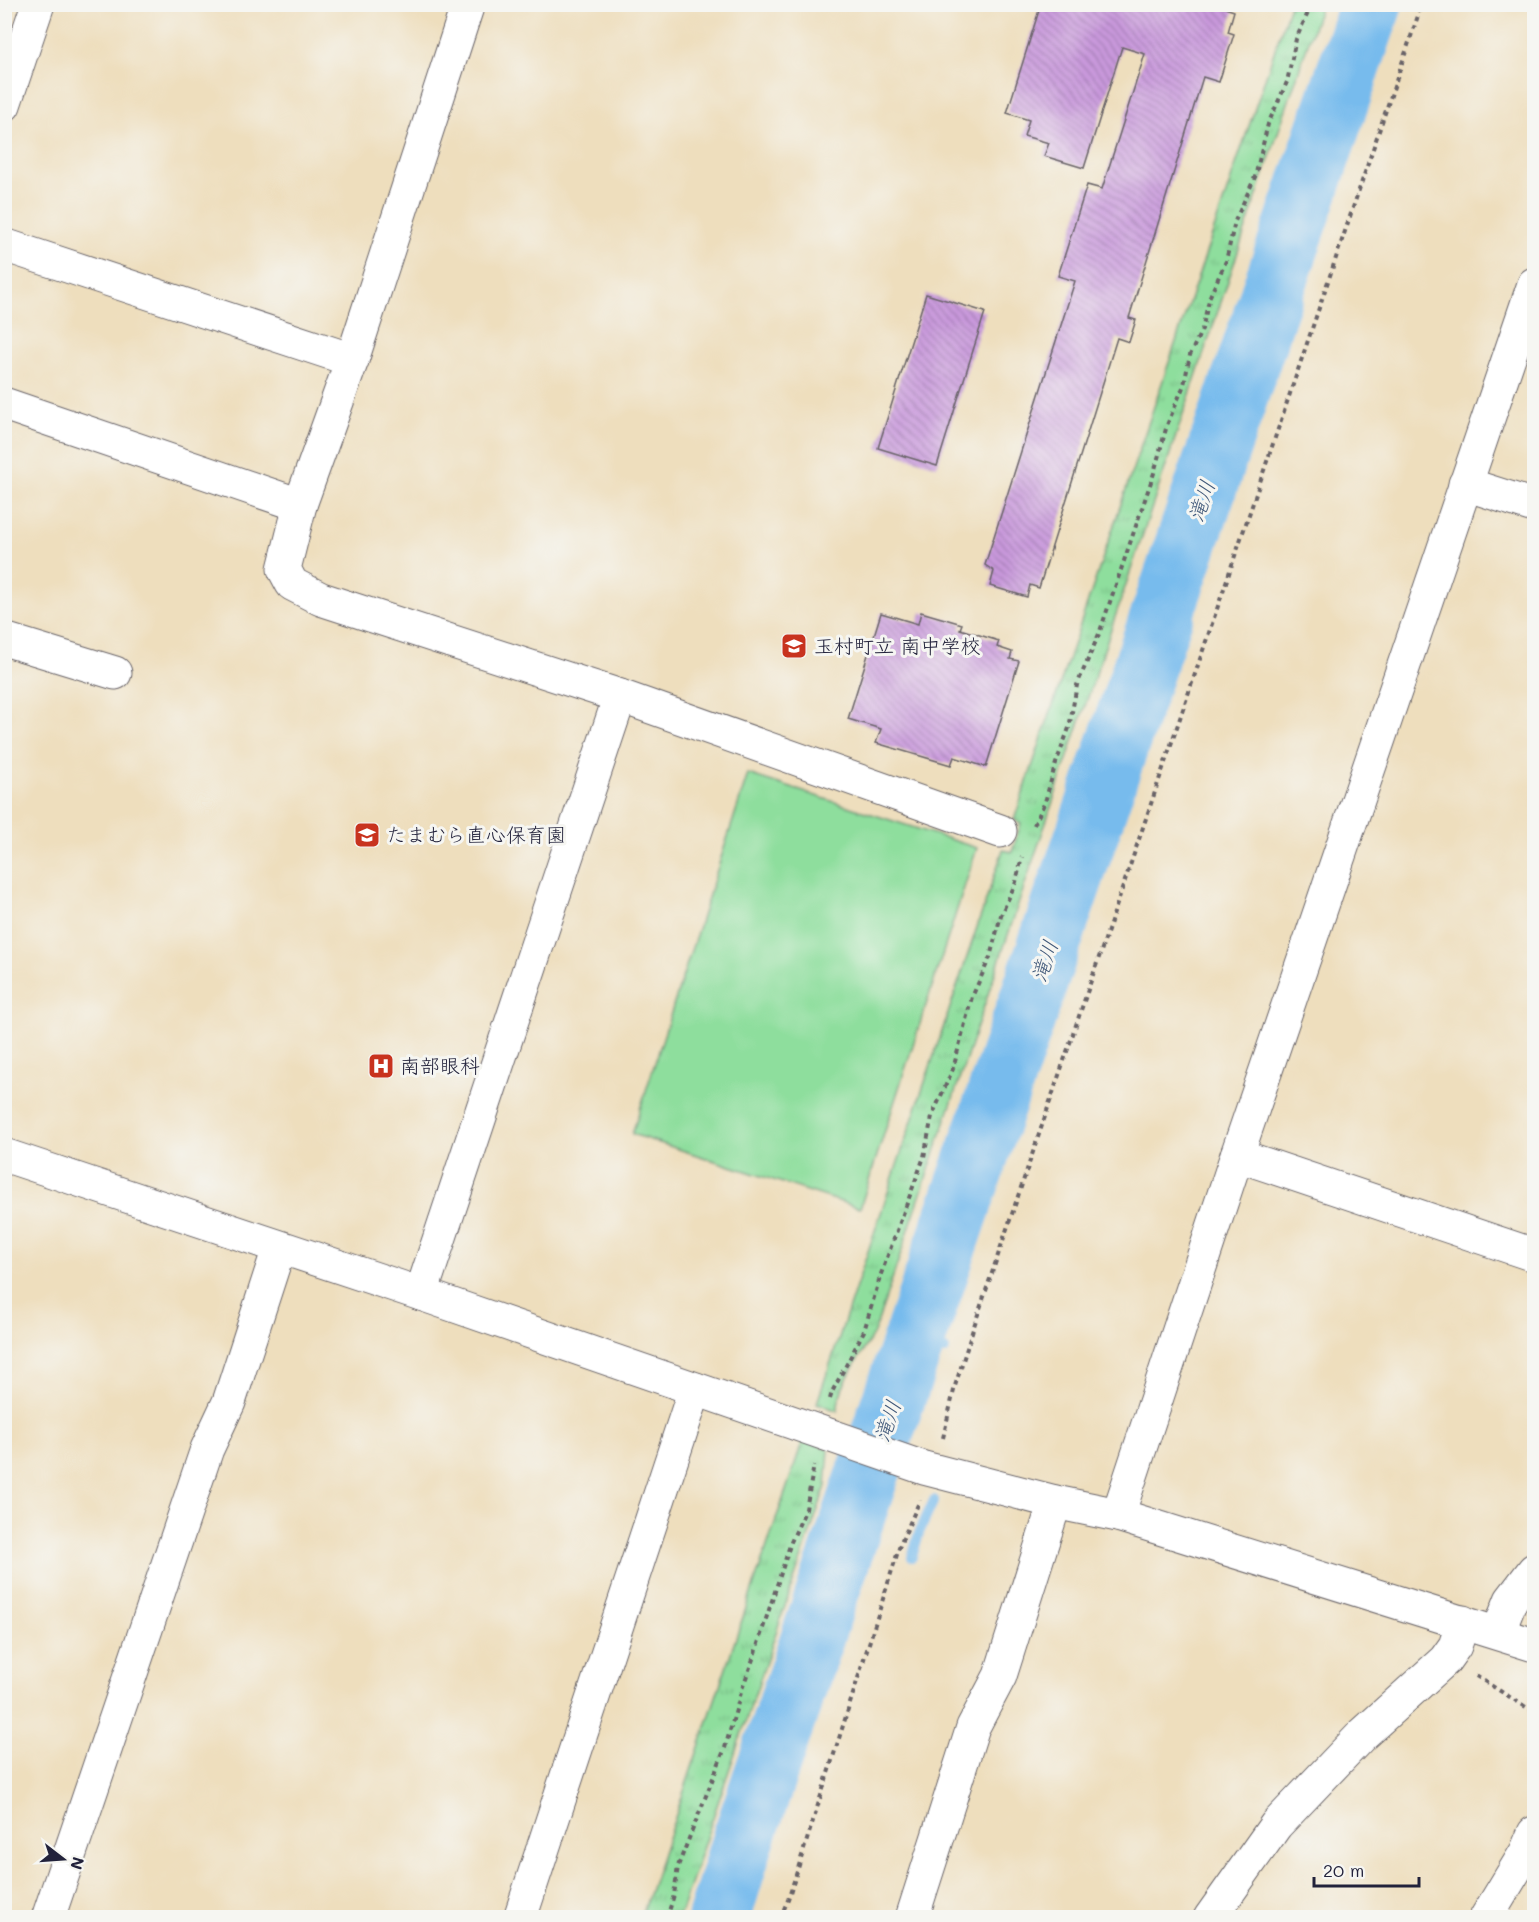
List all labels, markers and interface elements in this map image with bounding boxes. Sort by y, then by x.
water label: 滝川 [1181,476,1220,525]
school or university icon: 玉村町立 南中学校 [779,631,809,661]
place label: 玉村町立 南中学校 [814,632,980,658]
school or university icon: たまむら直心保育園 [352,820,382,850]
place label: たまむら直心保育園 [386,821,566,847]
water label: 滝川 [1024,936,1063,985]
hospital icon: 南部眼科 [366,1051,396,1081]
place label: 南部眼科 [400,1052,480,1078]
water label: 滝川 [867,1396,906,1445]
north arrow [33,1829,93,1889]
scale bar [1314,1850,1419,1888]
text: N [66,1855,90,1872]
text: 20 m [1323,1858,1364,1882]

